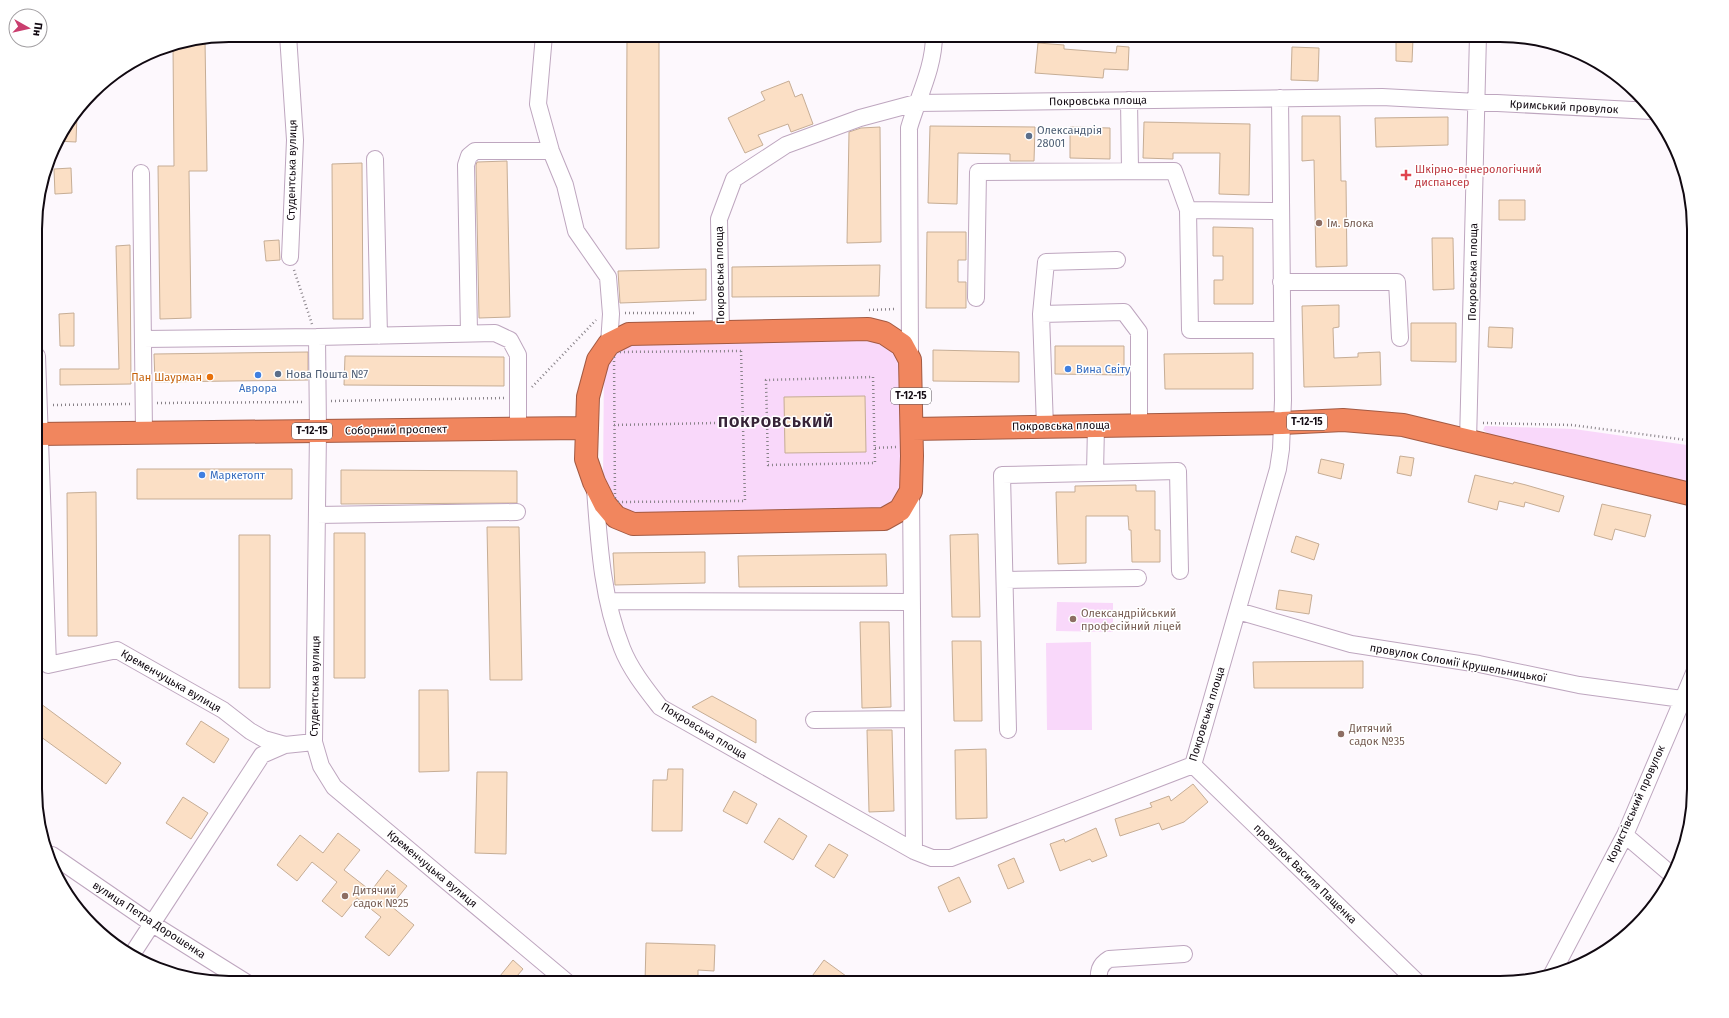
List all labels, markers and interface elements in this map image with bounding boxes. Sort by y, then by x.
north arrow [8,8,48,48]
text: Пн [30,22,45,37]
street label: Покровська площа [1049,94,1147,108]
street label: Кримський провулок [1509,98,1619,116]
street label: Студентська вулиця [285,119,299,221]
place label: Олександрія 28001 [1037,124,1102,150]
marker: Олександрія 28001 [1024,131,1034,141]
place label: Шкірно-венерологічний диспансер [1415,163,1542,189]
marker: Шкірно-венерологічний диспансер [1400,169,1412,181]
place label: Ім. Блока [1327,217,1374,230]
marker: Ім. Блока [1314,218,1324,228]
street label: Покровська площа [1466,223,1480,321]
street label: Покровська площа [713,226,727,324]
place label: Вина Світу [1076,363,1131,376]
marker: Вина Світу [1063,364,1073,374]
place label: Нова Пошта №7 [286,368,368,381]
marker: Нова Пошта №7 [273,369,283,379]
marker: Аврора [253,370,263,380]
place label: Пан Шаурман [131,371,202,384]
marker: Пан Шаурман [205,372,215,382]
place label: Аврора [239,382,277,395]
road number: Т-12-15 [891,388,931,404]
district label: ПОКРОВСЬКИЙ [718,413,834,431]
road number: Т-12-15 [1287,414,1327,430]
street label: Покровська площа [1012,419,1110,433]
road number: Т-12-15 [292,423,332,439]
street label: Соборний проспект [345,423,447,437]
place label: Маркетопт [210,469,265,482]
marker: Маркетопт [197,470,207,480]
place label: Олександрійський професійний ліцей [1081,607,1181,633]
marker: Олександрійський професійний ліцей [1068,614,1078,624]
street label: Студентська вулиця [308,635,322,737]
street label: провулок Соломії Крушельницької [1369,641,1548,685]
street label: Кременчуцька вулиця [119,647,223,715]
street label: Покровська площа [1186,665,1228,763]
street label: Покровська площа [659,700,749,762]
place label: Дитячий садок №35 [1348,722,1405,748]
marker: Дитячий садок №35 [1336,729,1346,739]
street label: Користівський провулок [1604,743,1668,865]
street label: провулок Василя Пащенка [1251,821,1359,927]
street label: Кременчуцька вулиця [384,827,480,911]
street label: вулиця Петра Дорошенка [90,879,208,961]
place label: Дитячий садок №25 [352,884,409,910]
marker: Дитячий садок №25 [340,891,350,901]

